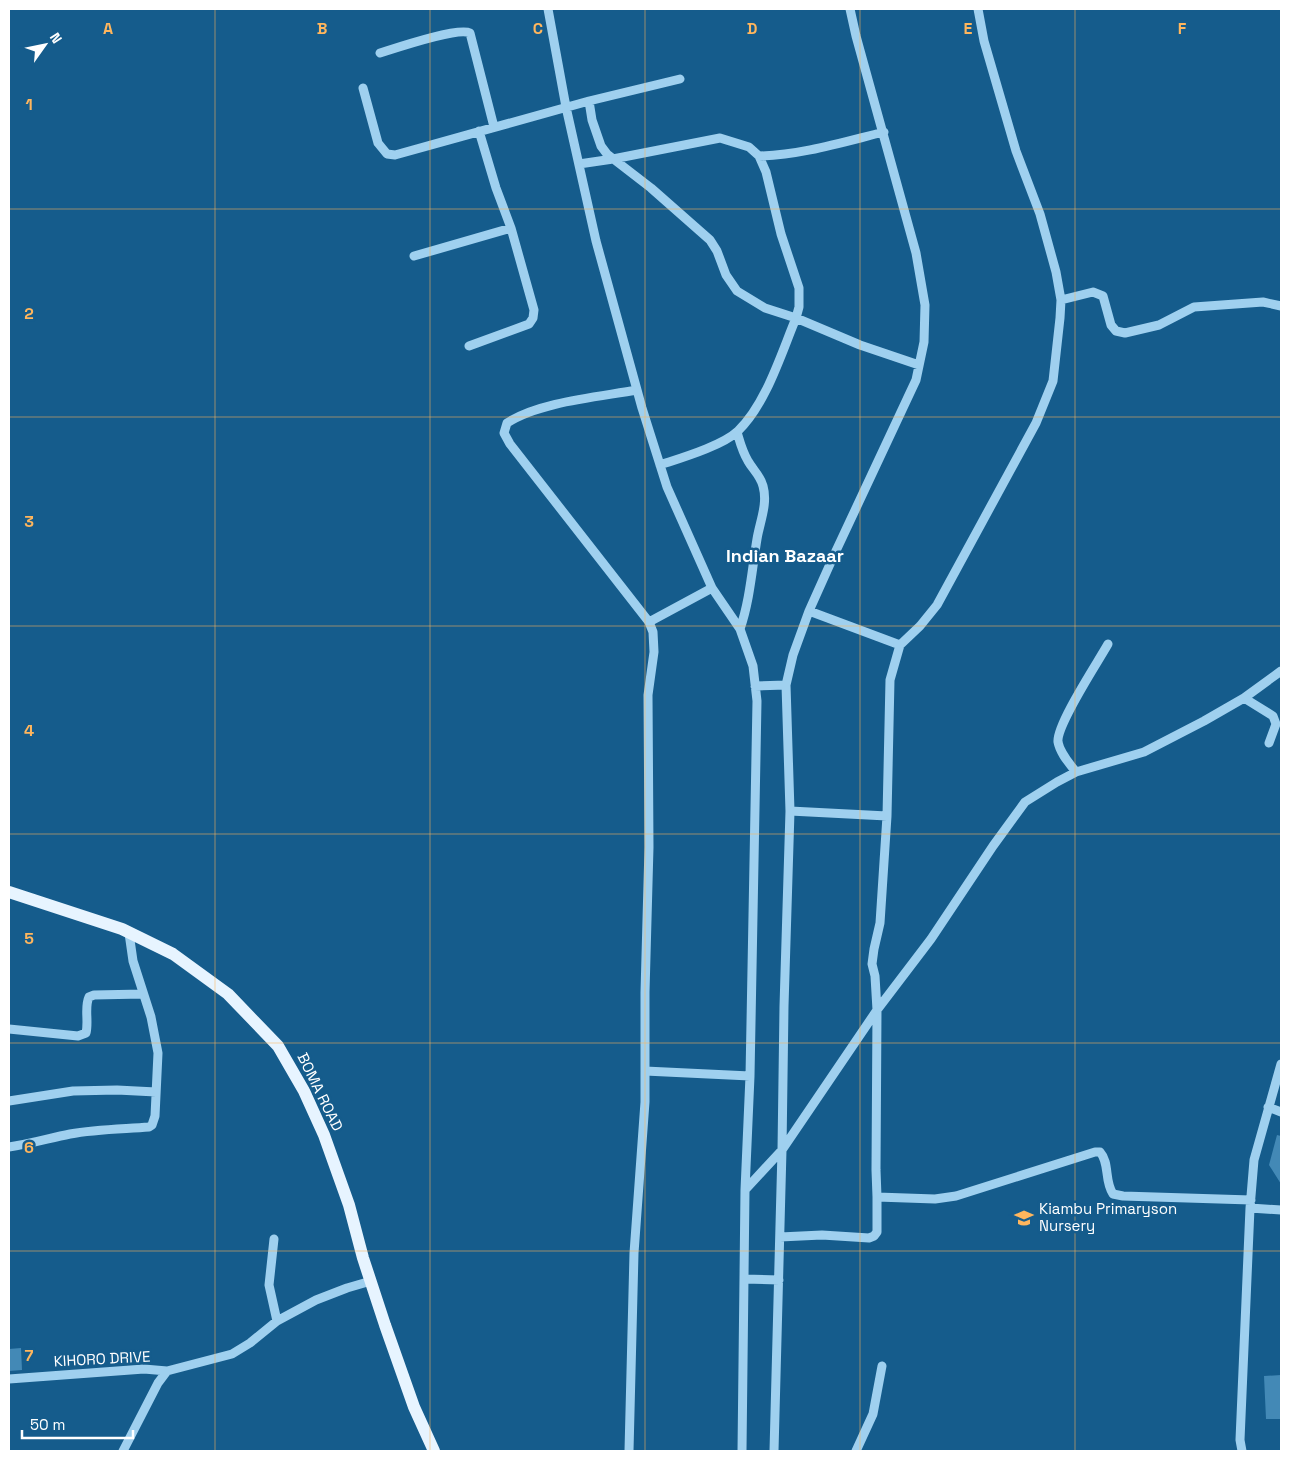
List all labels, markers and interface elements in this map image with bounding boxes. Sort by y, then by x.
text: A [103,18,113,39]
text: B [317,18,327,39]
text: C [533,18,543,39]
text: D [747,18,757,39]
text: E [964,18,973,39]
text: F [1178,18,1187,39]
north arrow [20,20,70,70]
text: N [46,29,66,47]
text: 1 [25,94,33,115]
text: 2 [24,303,34,324]
text: 3 [24,511,34,532]
district label: Indian Bazaar [726,544,844,567]
text: 4 [24,720,34,741]
text: 5 [24,928,34,949]
street label: BOMA ROAD [293,1050,348,1134]
text: 6 [24,1137,34,1158]
place label: Kiambu Primaryson Nursery [1039,1199,1177,1235]
school or university icon: Kiambu Primaryson Nursery [1013,1207,1035,1229]
text: 7 [25,1345,34,1366]
street label: KIHORO DRIVE [53,1346,151,1371]
scale bar [22,1408,134,1440]
text: 50 m [30,1415,65,1434]

